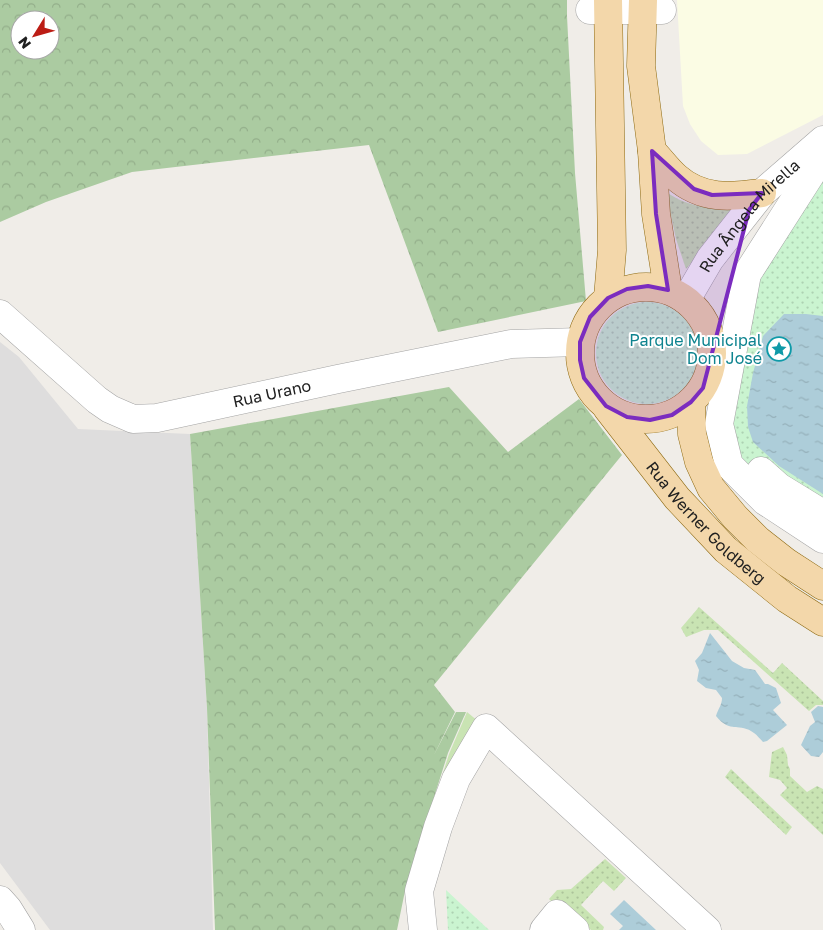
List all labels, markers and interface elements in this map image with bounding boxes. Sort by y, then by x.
north arrow [10,10,60,60]
text: N [14,34,34,52]
street label: Rua Ângela Mirella [695,155,804,276]
place label: Parque Municipal Dom José [629,330,762,368]
place icon: Parque Municipal Dom José [766,336,792,362]
street label: Rua Urano [231,375,313,411]
street label: Rua Werner Goldberg [642,457,770,588]

